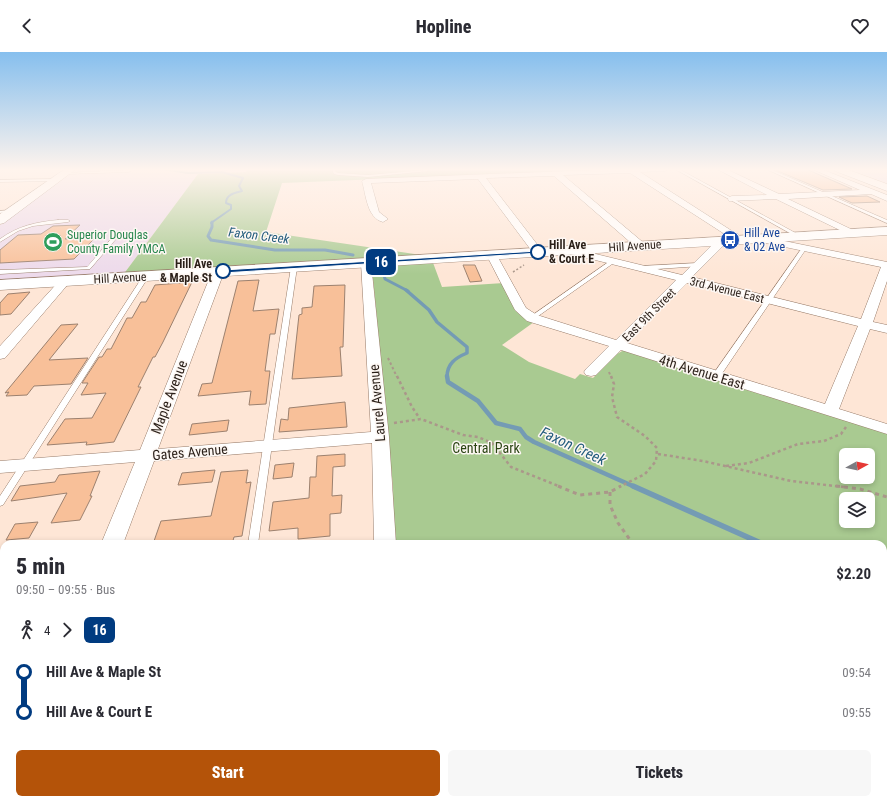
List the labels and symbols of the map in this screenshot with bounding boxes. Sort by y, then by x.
water label: Faxon Creek [228,224,290,247]
place label: Hill Ave & 02 Ave [744,226,786,254]
place label: Superior Douglas County Family YMCA [67,228,166,256]
bus stop icon: Hill Ave & 02 Ave [719,229,741,251]
sports icon: Superior Douglas County Family YMCA [42,231,64,253]
street label: Hill Avenue [608,237,662,255]
place label: Hill Ave & Court E [549,238,594,266]
marker: Hill Ave & Court E [530,244,546,260]
line badge: 16 [363,249,399,275]
place label: Hill Ave & Maple St [160,257,212,285]
marker: Hill Ave & Maple St [215,263,231,279]
street label: Hill Avenue [93,270,147,286]
street label: 3rd Avenue East [688,274,766,306]
street label: East 9th Street [619,285,679,345]
street label: 4th Avenue East [657,351,747,393]
street label: Maple Avenue [148,358,191,436]
street label: Laurel Avenue [366,363,388,442]
water label: Faxon Creek [537,423,609,469]
park label: Central Park [452,440,520,456]
street label: Gates Avenue [152,441,229,463]
north arrow [839,448,875,484]

